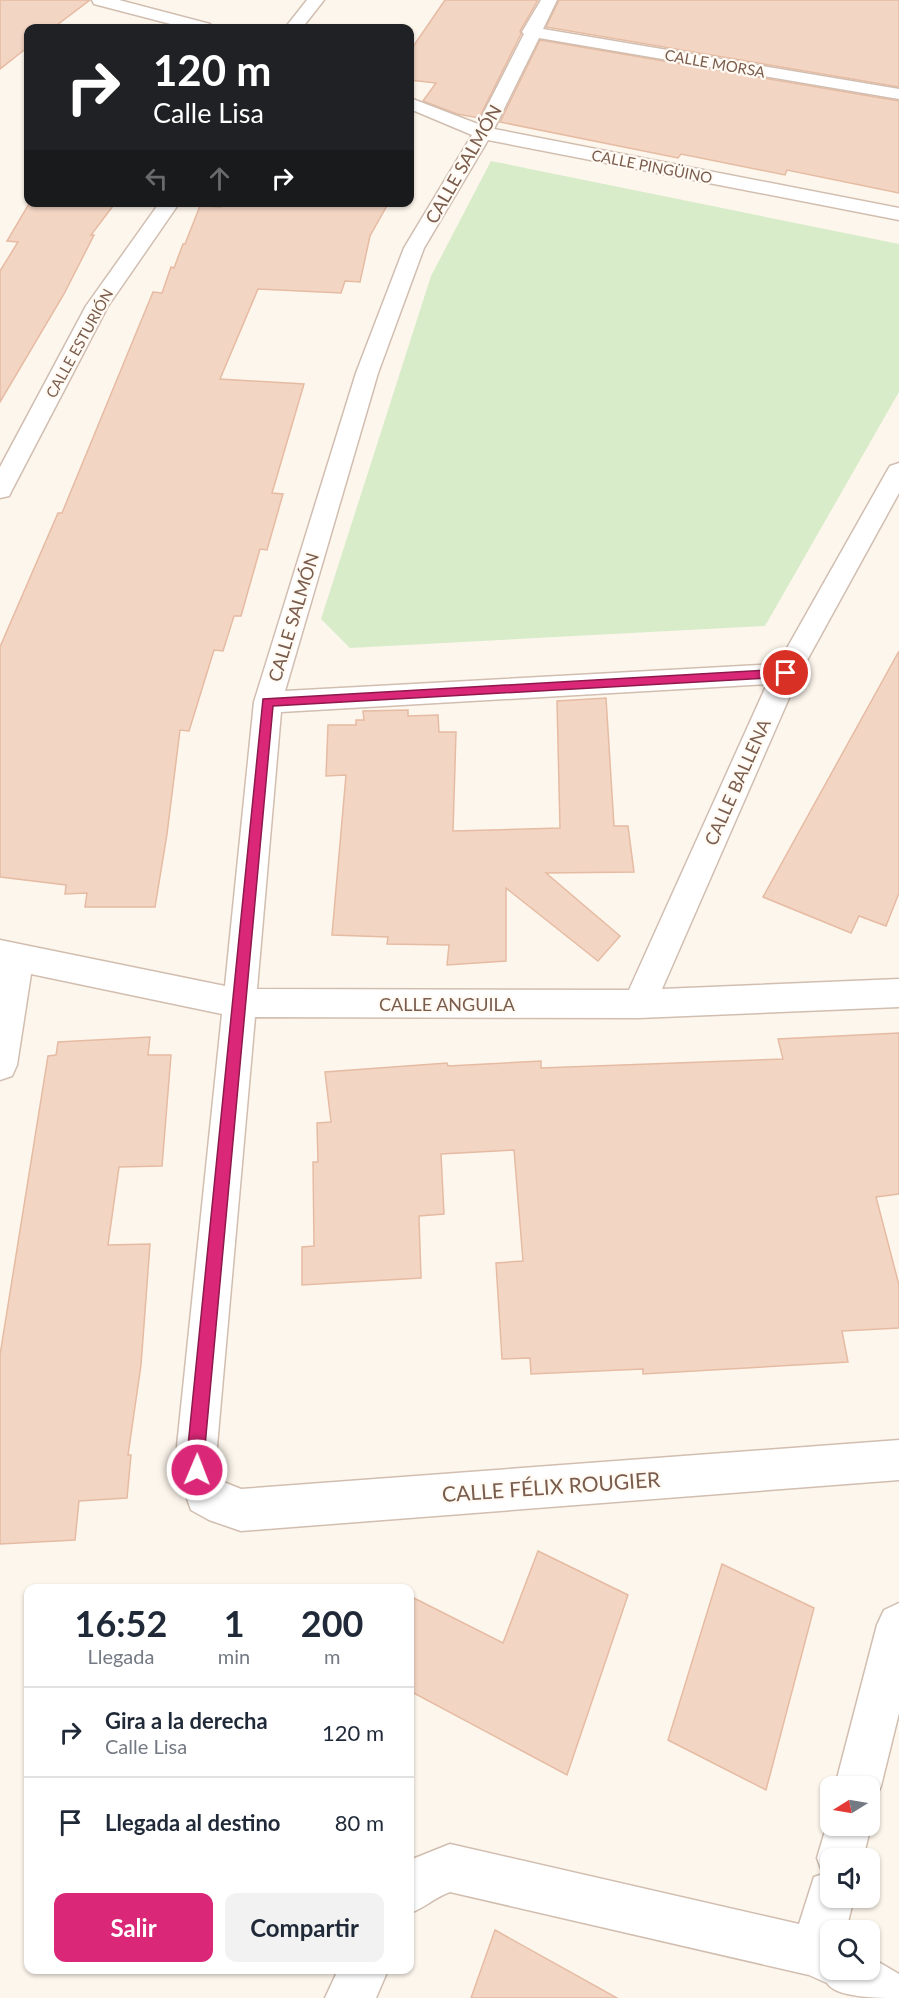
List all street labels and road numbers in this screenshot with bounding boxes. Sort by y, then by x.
street label: CALLE MORSA [663,45,767,81]
street label: CALLE SALMÓN [420,101,506,227]
street label: CALLE PINGÜINO [590,145,714,187]
street label: CALLE ESTURIÓN [42,285,116,401]
street label: CALLE SALMÓN [263,550,323,684]
street label: CALLE BALLENA [699,715,775,849]
street label: CALLE ANGUILA [379,993,516,1015]
street label: CALLE FÉLIX ROUGIER [441,1466,662,1506]

